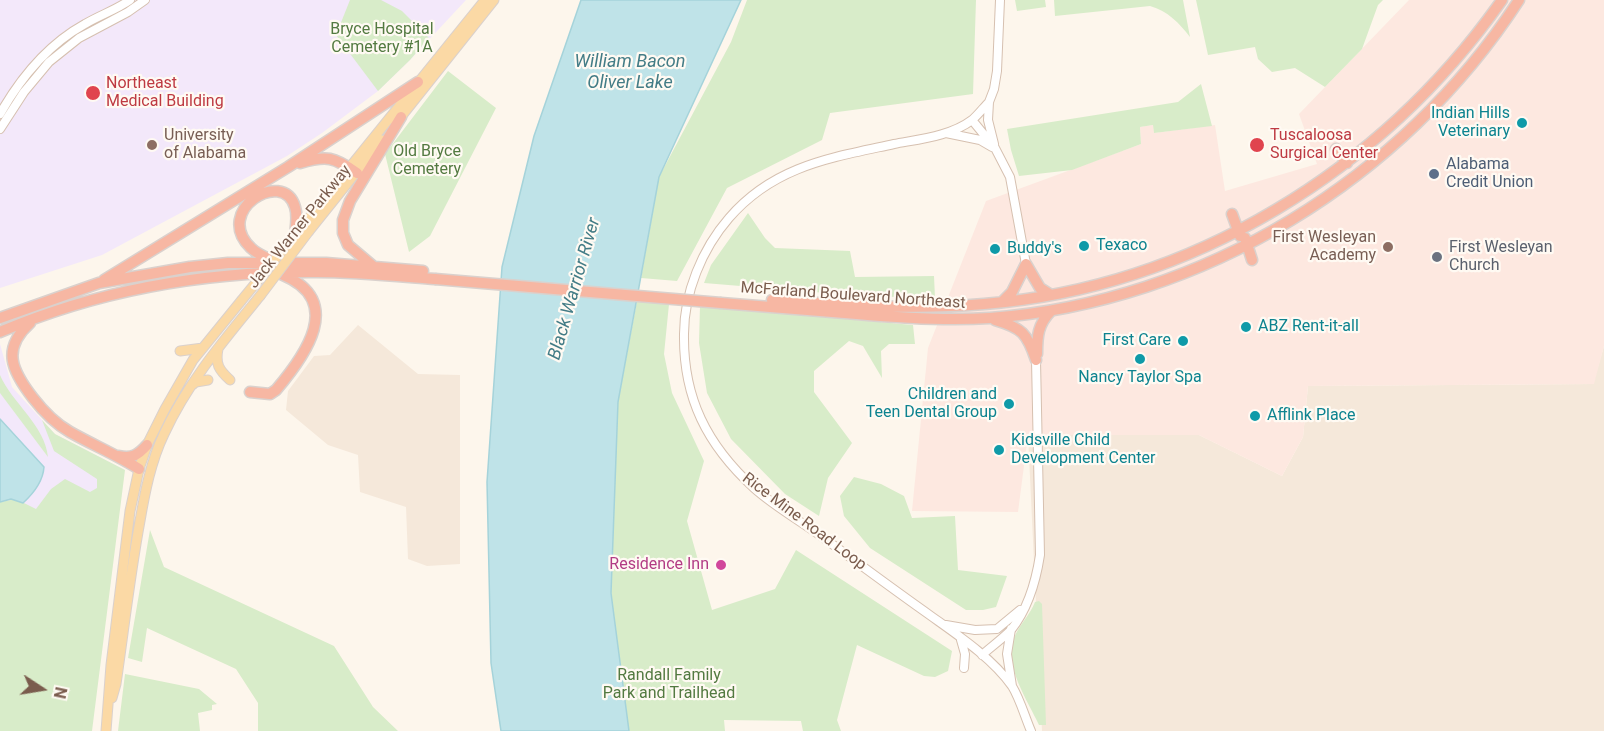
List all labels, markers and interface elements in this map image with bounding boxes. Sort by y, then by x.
park label: Bryce Hospital Cemetery #1A [330,20,434,58]
water label: William Bacon Oliver Lake [575,51,685,94]
place label: Northeast Medical Building [106,74,224,112]
marker: Northeast Medical Building [84,84,102,102]
place label: Indian Hills Veterinary [1431,104,1510,142]
marker: Indian Hills Veterinary [1515,116,1529,130]
place label: University of Alabama [164,126,246,164]
place label: Tuscaloosa Surgical Center [1270,126,1378,164]
marker: Tuscaloosa Surgical Center [1248,136,1266,154]
marker: University of Alabama [145,138,159,152]
park label: Old Bryce Cemetery [393,142,461,180]
place label: Alabama Credit Union [1446,155,1533,193]
street label: Jack Warner Parkway [244,161,356,293]
marker: Alabama Credit Union [1427,167,1441,181]
water label: Black Warrior River [544,216,606,362]
place label: First Wesleyan Academy [1272,228,1376,266]
place label: Texaco [1096,236,1147,256]
place label: First Wesleyan Church [1449,238,1553,276]
place label: Buddy's [1007,239,1062,259]
marker: Texaco [1077,239,1091,253]
marker: First Wesleyan Academy [1381,240,1395,254]
marker: Buddy's [988,242,1002,256]
marker: First Wesleyan Church [1430,250,1444,264]
street label: McFarland Boulevard Northeast [740,279,966,313]
place label: ABZ Rent-it-all [1258,317,1359,337]
marker: ABZ Rent-it-all [1239,320,1253,334]
place label: First Care [1103,331,1171,351]
marker: First Care [1176,334,1190,348]
marker: Nancy Taylor Spa [1133,352,1147,366]
place label: Nancy Taylor Spa [1078,368,1202,388]
place label: Children and Teen Dental Group [866,385,997,423]
marker: Children and Teen Dental Group [1002,397,1016,411]
place label: Afflink Place [1267,406,1355,426]
marker: Afflink Place [1248,409,1262,423]
place label: Kidsville Child Development Center [1011,431,1155,469]
marker: Kidsville Child Development Center [992,443,1006,457]
street label: Rice Mine Road Loop [738,469,870,575]
place label: Residence Inn [609,555,709,575]
marker: Residence Inn [714,558,728,572]
north arrow [12,659,72,719]
park label: Randall Family Park and Trailhead [603,666,735,704]
text: N [50,685,71,700]

